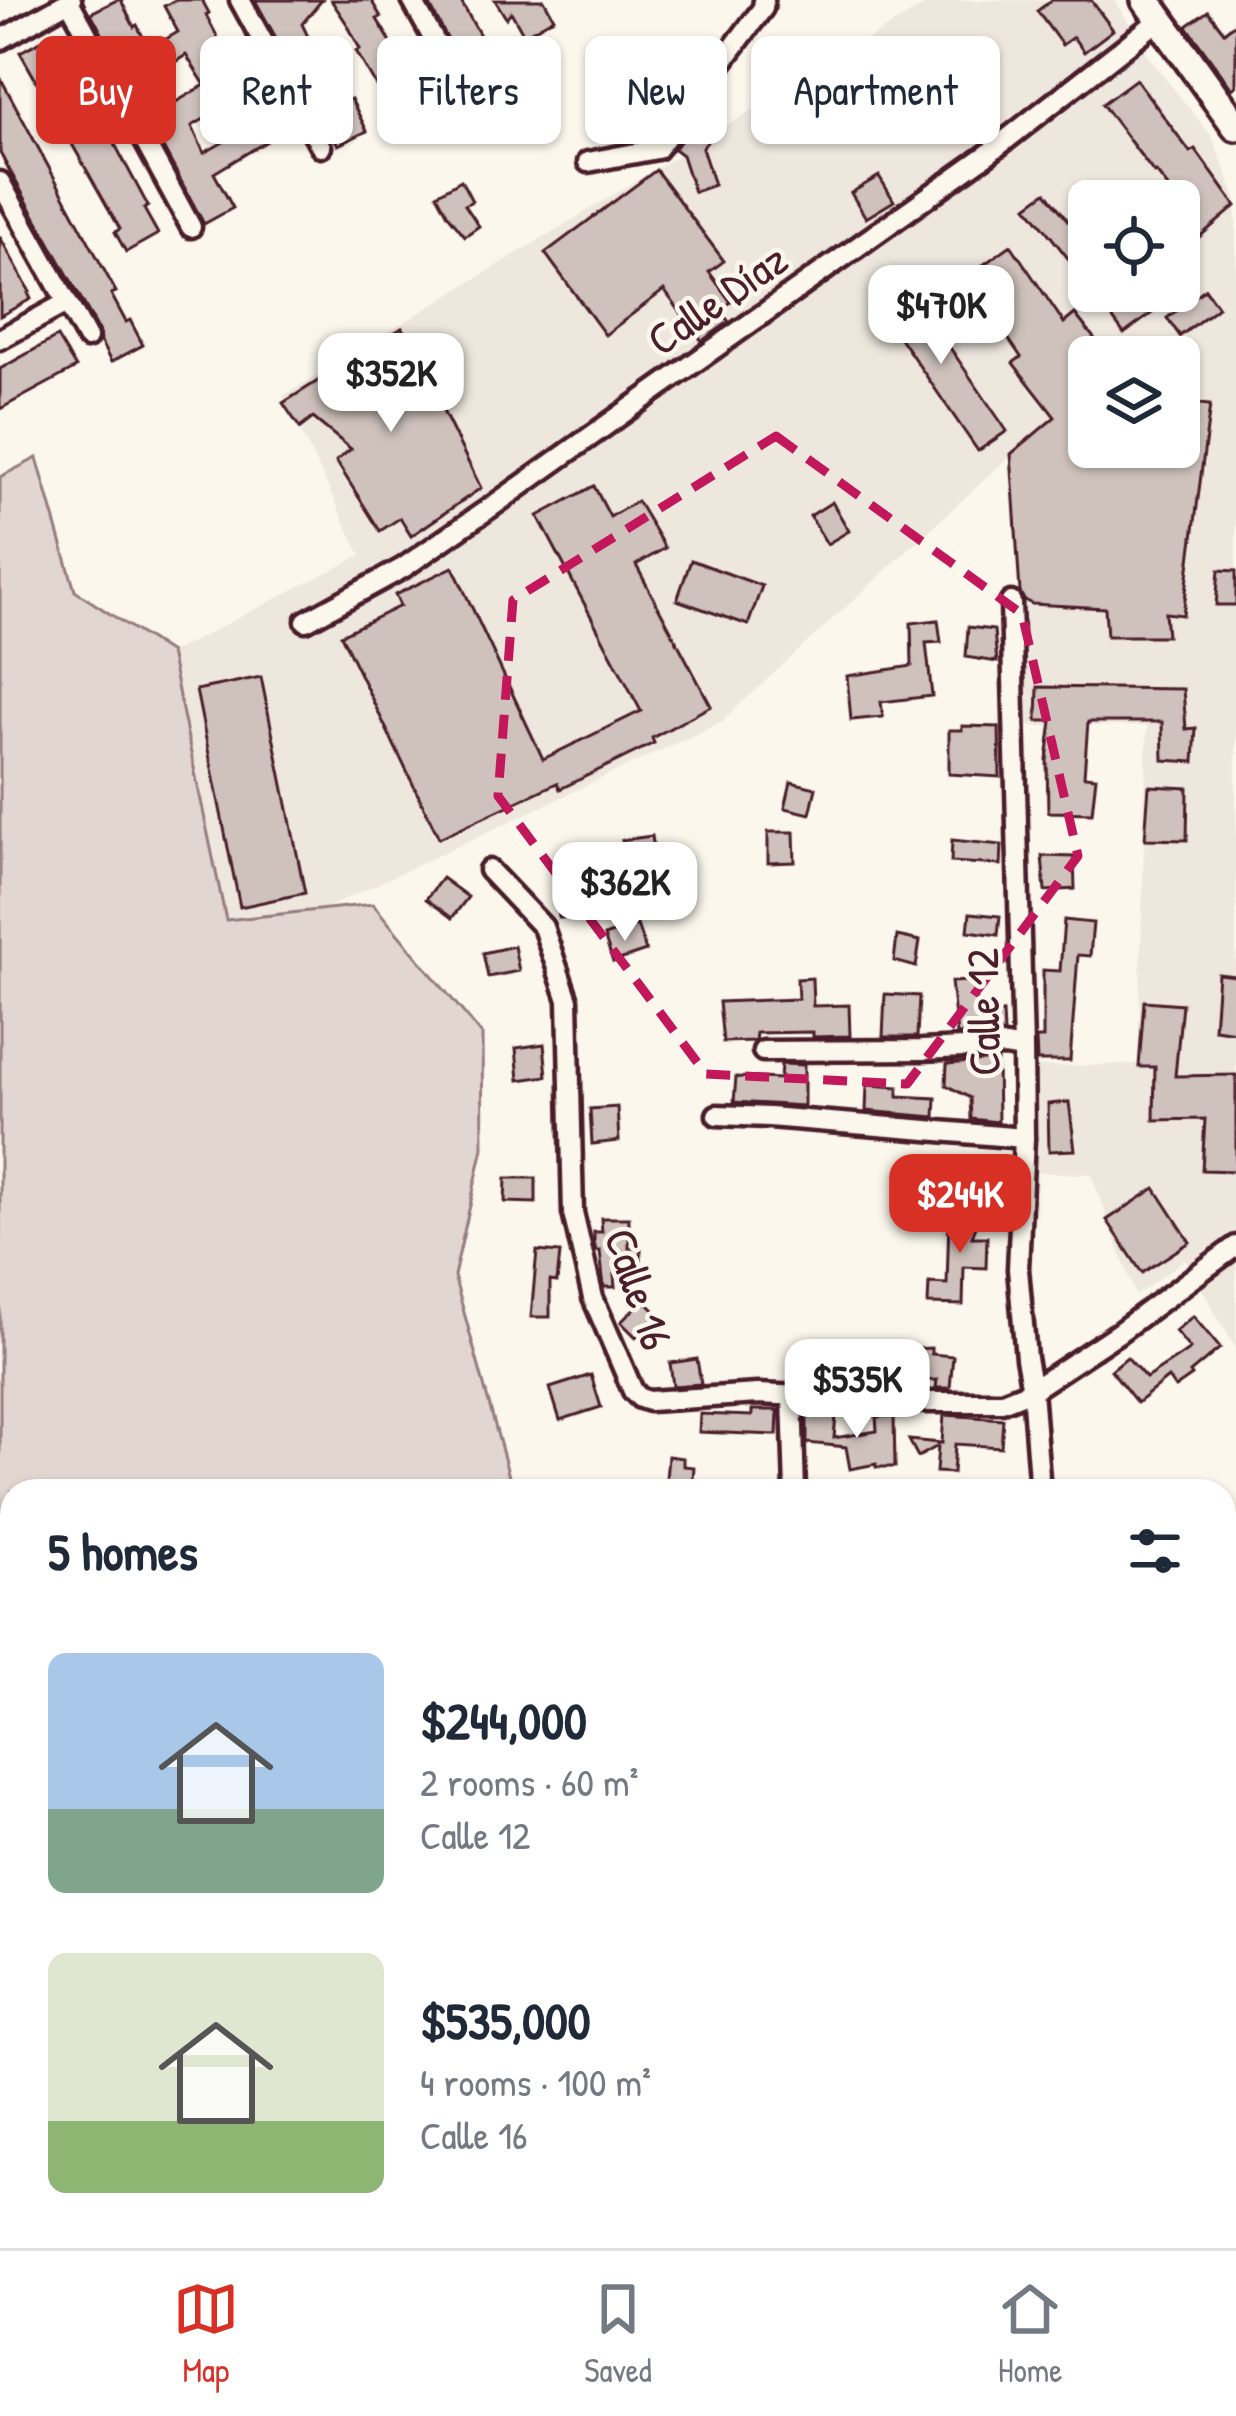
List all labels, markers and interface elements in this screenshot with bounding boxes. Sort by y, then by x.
chip: Buy [36,36,176,144]
chip: Rent [200,36,353,144]
chip: Filters [377,36,561,144]
chip: New [585,36,727,144]
chip: Apartment [751,36,1000,144]
map controls [1068,180,1200,468]
button: locate [1068,180,1200,312]
street label: Calle Díaz [634,228,799,369]
pin: $470K [857,265,1025,367]
text: $470K [895,277,987,330]
pin: $352K [307,333,475,435]
button: layers [1068,336,1200,468]
text: $352K [345,345,437,398]
pin: $362K [541,842,709,944]
text: $362K [579,854,671,907]
street label: Calle 12 [951,948,1014,1076]
pin: $244K [876,1154,1044,1256]
text: $244K [916,1166,1004,1219]
street label: Calle 16 [590,1220,689,1358]
pin: $535K [773,1339,941,1441]
text: $535K [812,1351,902,1404]
text: 5 homes [48,1517,198,1586]
icon: filters [1122,1518,1188,1584]
text: $244,000 [420,1686,587,1755]
icon: home [144,1701,288,1845]
text: 2 rooms · 60 m² [420,1755,638,1808]
text: Calle 12 [420,1808,530,1861]
text: $535,000 [420,1986,591,2055]
icon: home [144,2001,288,2145]
text: 4 rooms · 100 m² [420,2055,651,2108]
text: Calle 16 [420,2108,528,2161]
tab: Map [173,2276,239,2392]
tab: Saved [584,2276,652,2392]
tab: Home [997,2276,1063,2392]

